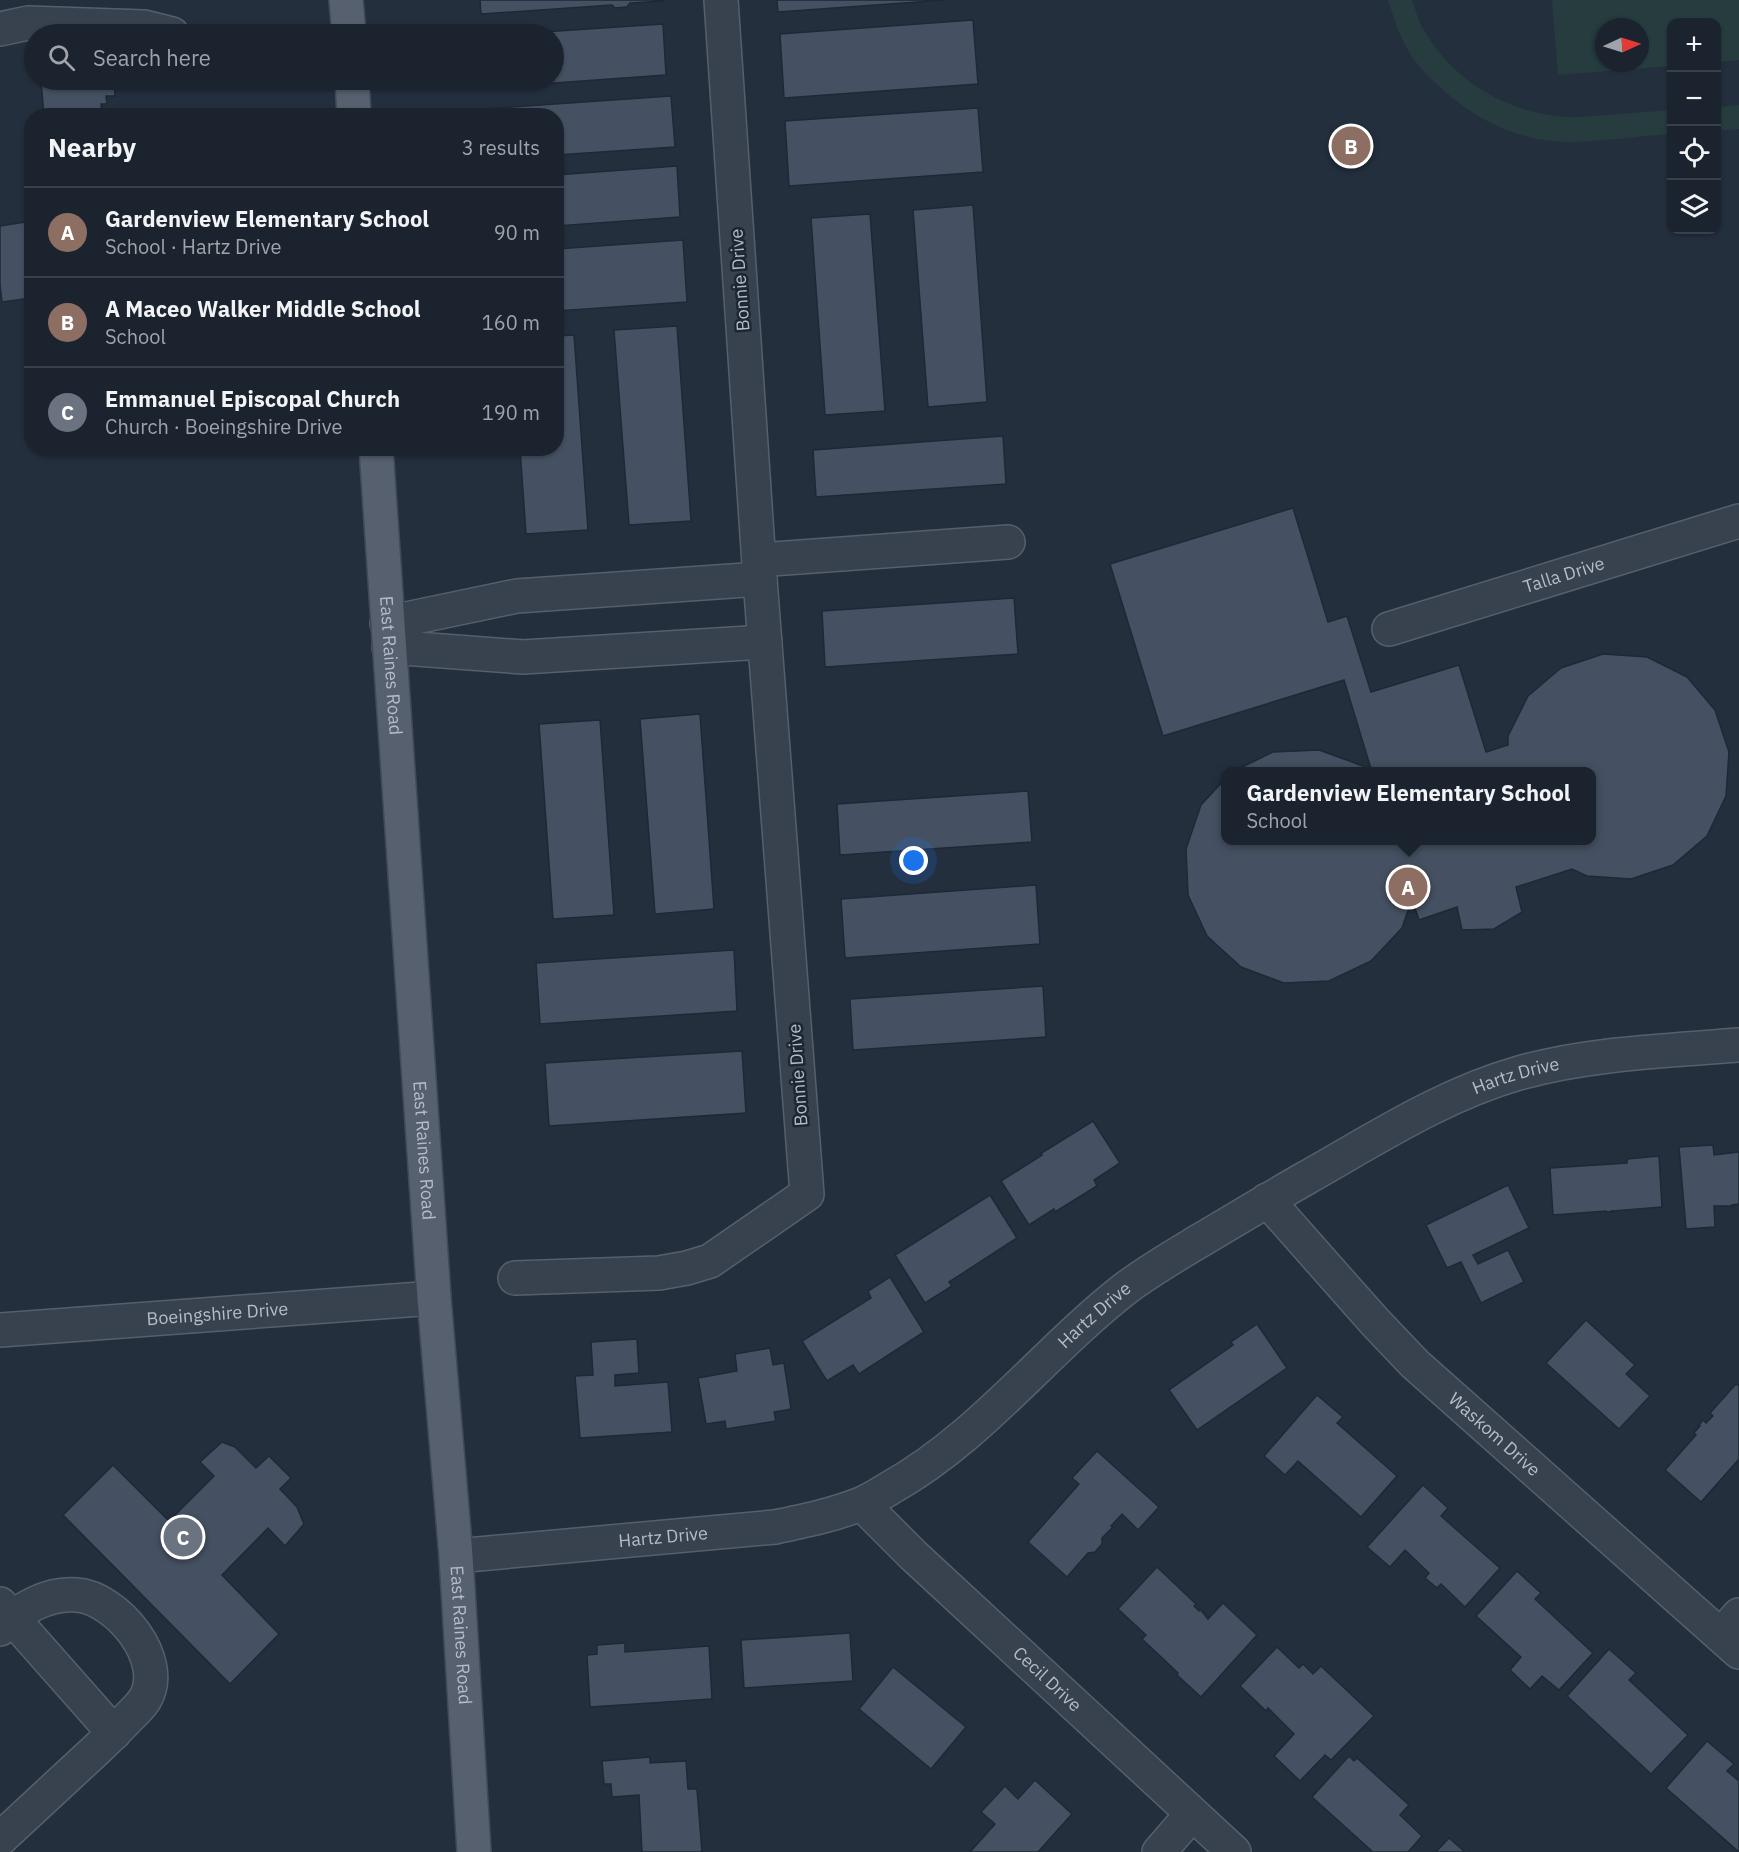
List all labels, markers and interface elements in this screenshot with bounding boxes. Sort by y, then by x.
north arrow [1595,18,1649,72]
map controls [1667,18,1721,234]
button: + [1667,18,1721,72]
search box [24,24,564,90]
icon: search [45,41,78,74]
text: Search here [93,43,211,72]
button: − [1667,72,1721,126]
pin: B [1332,124,1370,168]
button: locate [1667,126,1721,180]
text: Nearby [48,130,136,164]
text: 3 results [462,134,540,161]
button: layers [1667,180,1721,234]
text: Gardenview Elementary School [105,204,429,233]
text: A [61,219,74,246]
text: 90 m [494,219,540,246]
street label: Bonnie Drive [724,228,755,332]
text: School · Hartz Drive [105,233,282,260]
text: A Maceo Walker Middle School [105,294,420,323]
text: B [61,309,74,336]
text: 160 m [482,309,540,336]
text: School [105,323,166,350]
text: Emmanuel Episcopal Church [105,384,400,413]
text: C [61,399,74,426]
text: 190 m [482,399,540,426]
text: Church · Boeingshire Drive [105,413,342,440]
street label: Talla Drive [1520,551,1607,598]
street label: East Raines Road [375,595,408,736]
popup [1221,767,1596,845]
text: Gardenview Elementary School [1246,778,1571,807]
text: School [1246,807,1307,834]
your location [899,846,928,875]
pin: A [1388,864,1428,910]
street label: Bonnie Drive [782,1023,813,1127]
street label: Hartz Drive [1469,1052,1561,1099]
street label: East Raines Road [408,1080,441,1221]
street label: Hartz Drive [1053,1276,1135,1353]
street label: Boeingshire Drive [146,1297,289,1330]
street label: Waskom Drive [1444,1387,1545,1481]
pin: C [164,1514,202,1560]
street label: Hartz Drive [617,1521,709,1552]
street label: East Raines Road [446,1565,477,1705]
street label: Cecil Drive [1008,1641,1087,1716]

